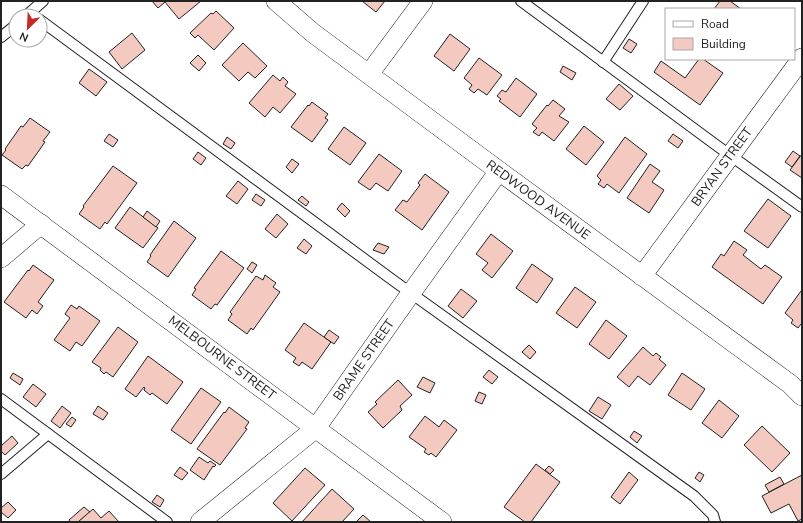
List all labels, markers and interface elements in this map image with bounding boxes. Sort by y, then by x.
north arrow [8,8,48,48]
legend [665,8,795,60]
text: Road [701,16,729,32]
text: N [17,28,31,45]
text: Building [701,36,746,52]
street label: BRYAN STREET [687,124,757,210]
street label: REDWOOD AVENUE [482,156,594,244]
street label: MELBOURNE STREET [165,312,280,405]
street label: BRAME STREET [329,315,399,404]

